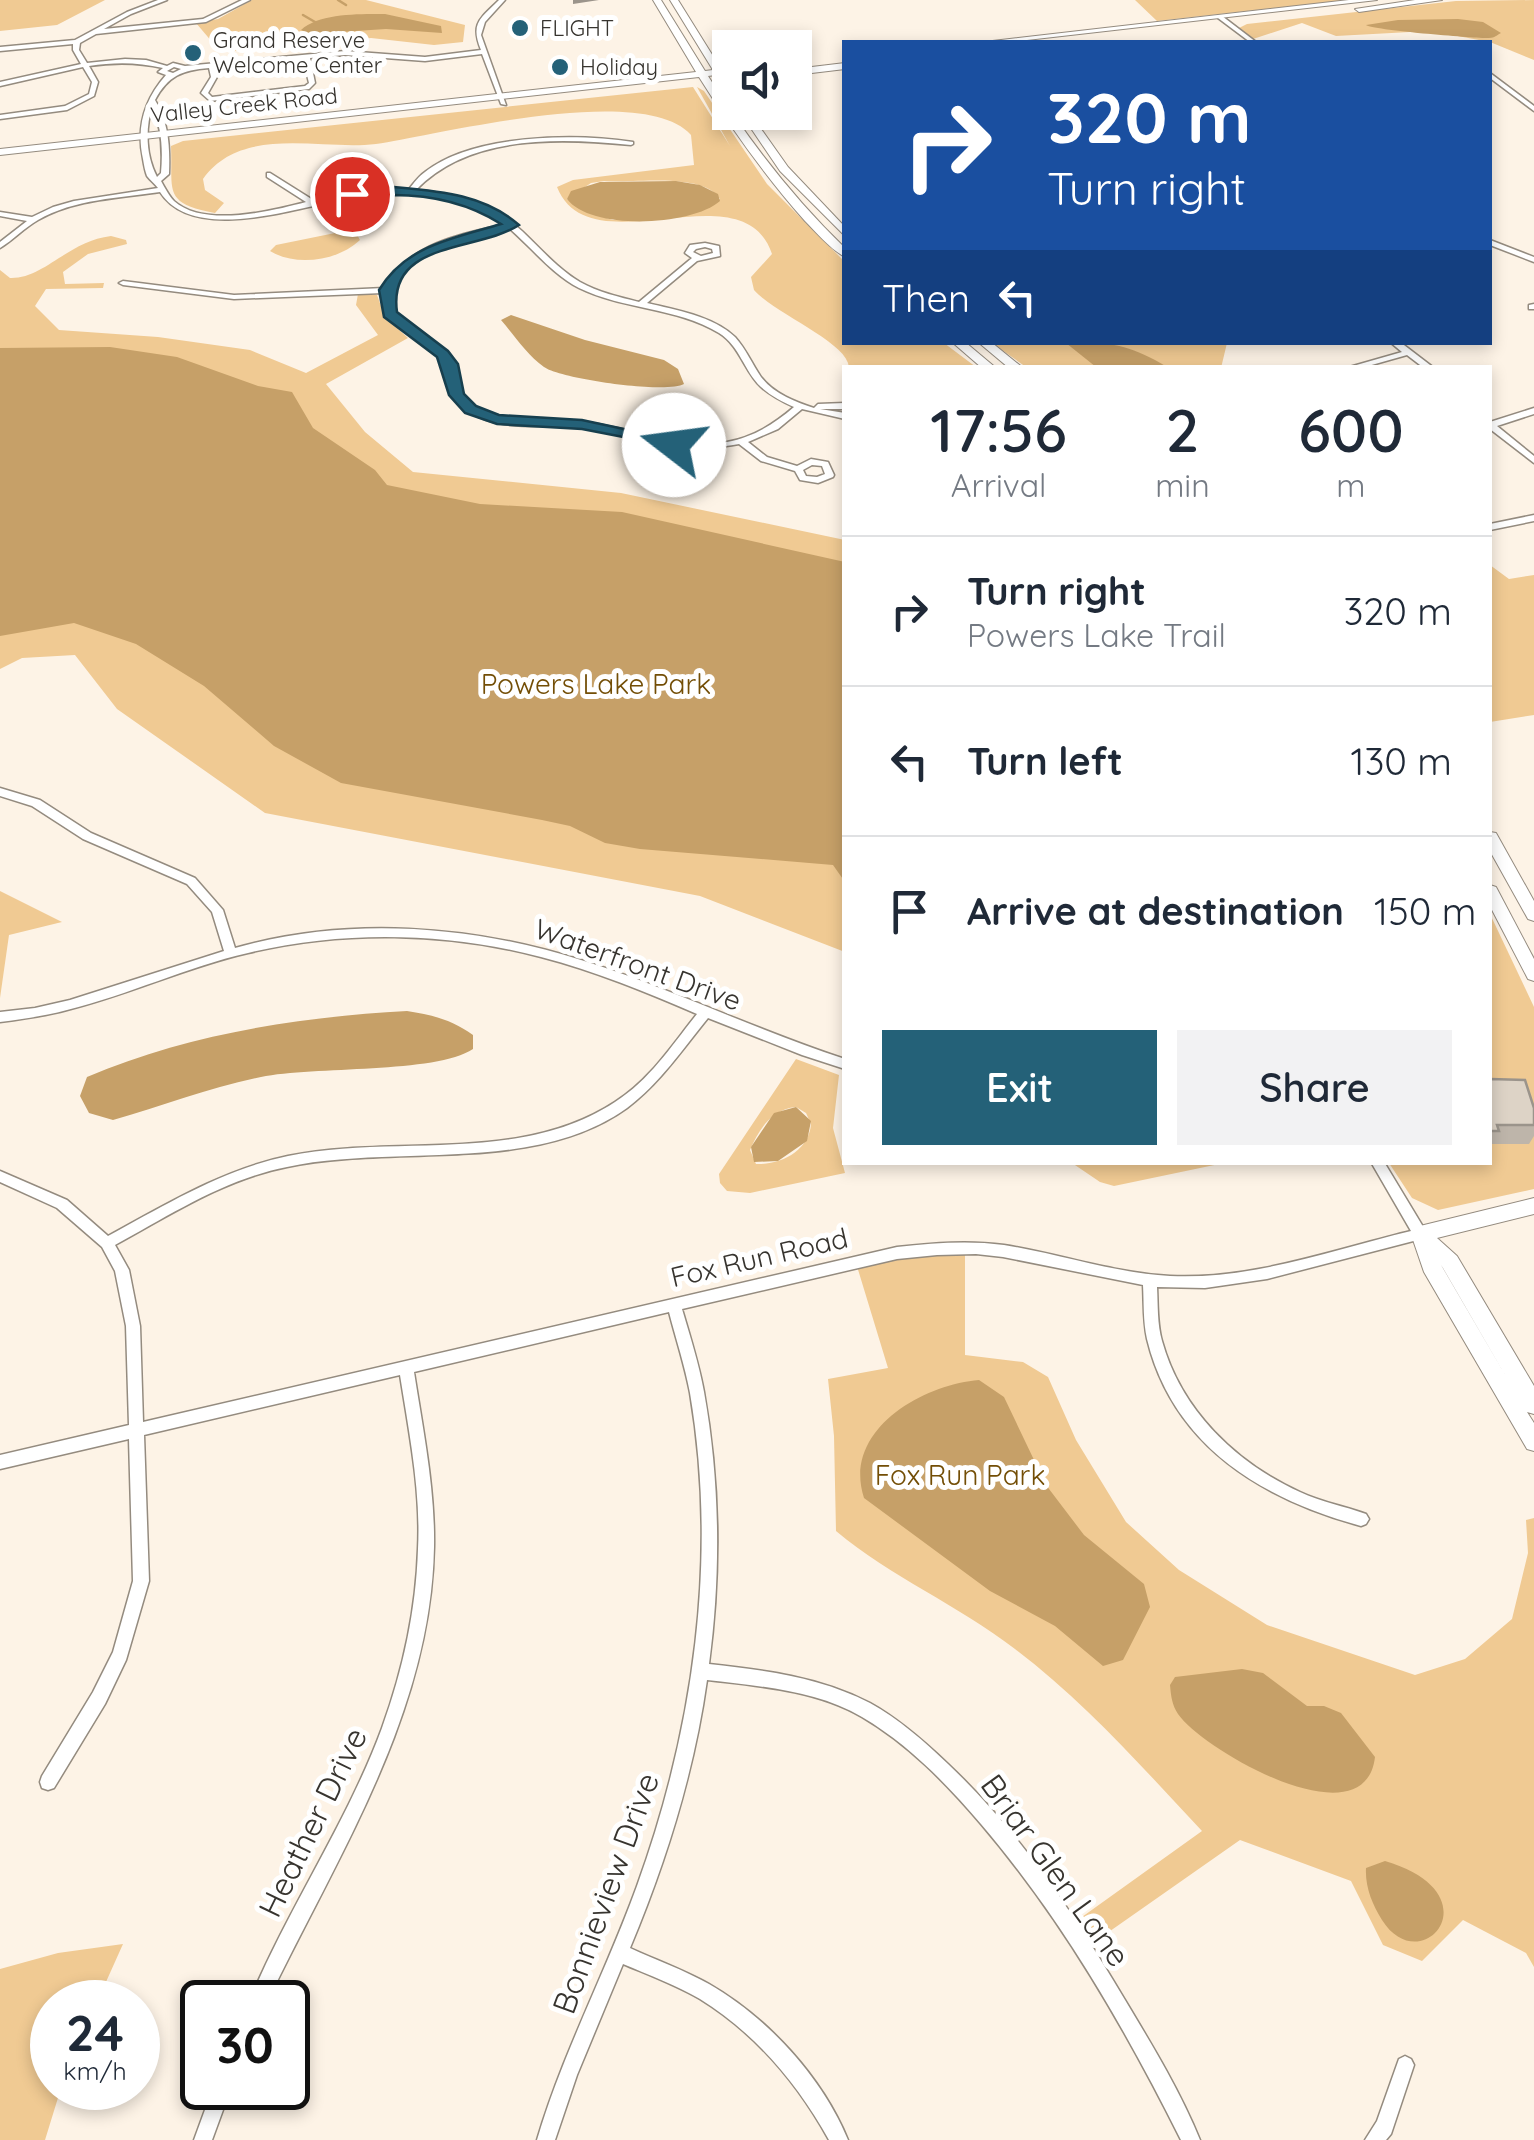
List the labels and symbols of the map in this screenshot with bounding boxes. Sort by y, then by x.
place label: FLIGHT [540,14,614,42]
marker: FLIGHT [509,17,531,39]
place label: Grand Reserve Welcome Center [213,26,383,79]
marker: Grand Reserve Welcome Center [182,42,204,64]
place label: Holiday [580,53,658,81]
marker: Holiday [549,56,571,78]
street label: Valley Creek Road [149,81,339,129]
pin [310,152,395,237]
position arrow [622,393,726,497]
park label: Powers Lake Park [481,666,711,701]
street label: Waterfront Drive [530,910,746,1018]
street label: Fox Run Road [667,1220,851,1294]
park label: Fox Run Park [875,1457,1045,1492]
street label: Heather Drive [249,1721,375,1923]
street label: Briar Glen Lane [973,1766,1139,1974]
street label: Bonnieview Drive [543,1767,667,2019]
speed limit sign: 30 [180,1980,310,2110]

